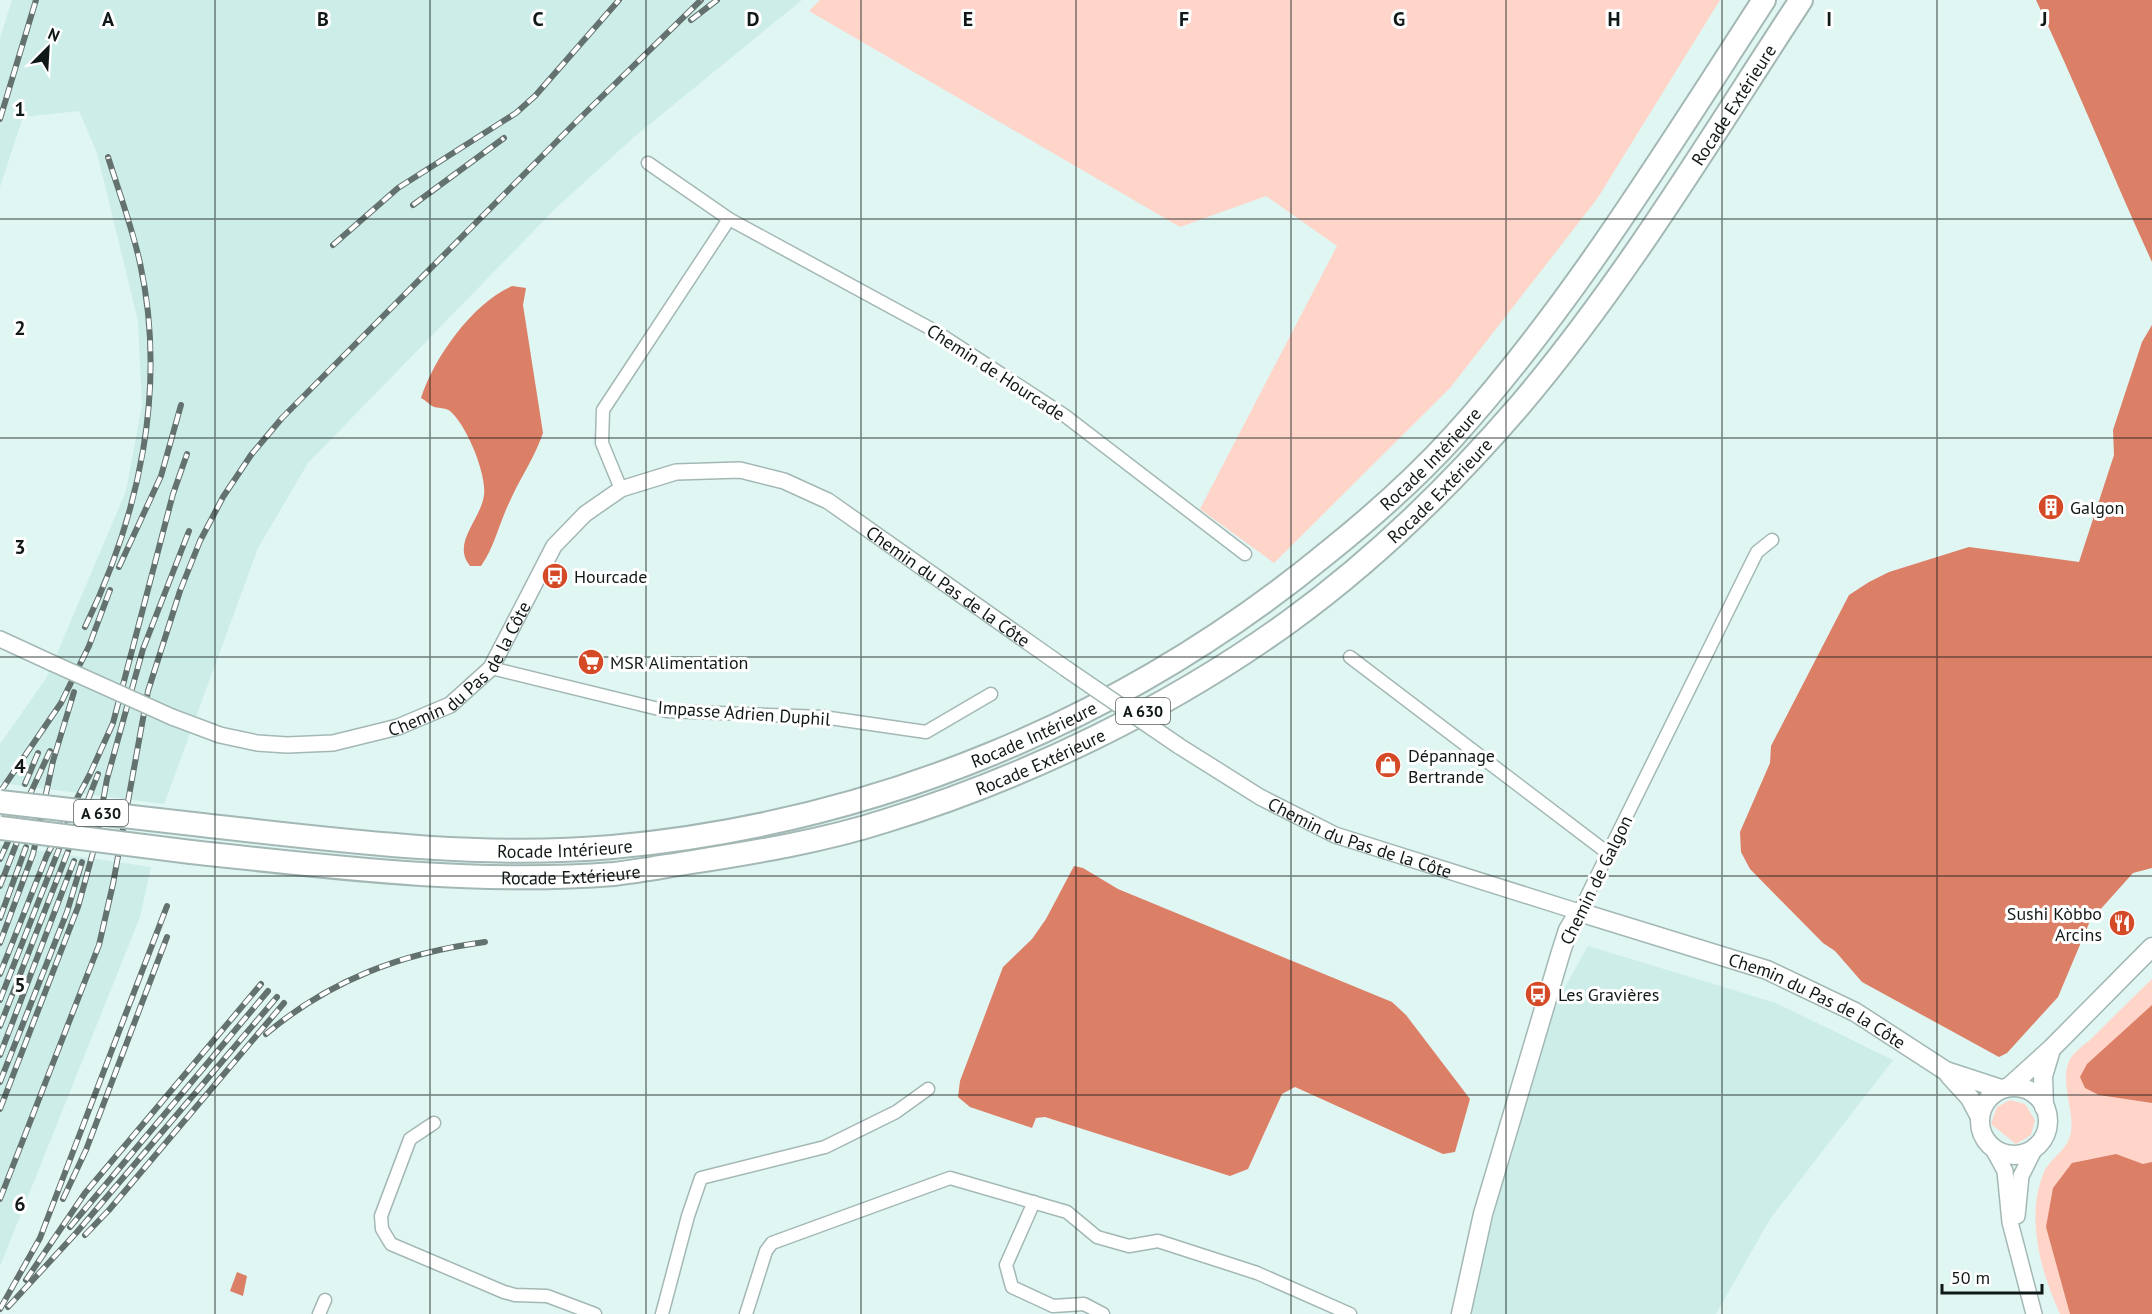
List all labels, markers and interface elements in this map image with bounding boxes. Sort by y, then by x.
text: A [102,6,115,32]
text: B [317,6,329,32]
text: C [532,6,544,32]
text: D [747,6,760,32]
text: E [963,6,973,32]
text: F [1179,6,1189,32]
text: G [1393,6,1405,32]
text: H [1607,6,1621,32]
text: I [1826,6,1832,32]
text: J [2040,6,2047,32]
north arrow [18,18,78,78]
text: N [45,23,63,46]
street label: Rocade Extérieure [1686,40,1781,170]
text: 1 [14,96,26,122]
text: 2 [14,315,26,341]
street label: Chemin de Hourcade [922,319,1070,425]
street label: Rocade Intérieure [1375,402,1486,515]
street label: Rocade Extérieure [1382,433,1497,548]
building icon: Galgon [2036,492,2066,522]
place label: Galgon [2070,496,2124,519]
street label: Chemin du Pas de la Côte [862,520,1035,651]
text: 3 [14,534,26,560]
bus stop icon: Hourcade [540,561,570,591]
place label: Hourcade [574,565,647,588]
street label: Chemin du Pas de la Côte [386,597,535,741]
supermarket icon: MSR Alimentation [576,647,606,677]
place label: MSR Alimentation [610,651,748,674]
street label: Impasse Adrien Duphil [657,695,832,731]
street label: Rocade Intérieure [968,696,1100,772]
road number: A 630 [1116,698,1170,724]
street label: Rocade Extérieure [972,723,1109,800]
place label: Dépannage Bertrande [1408,744,1495,788]
shop icon: Dépannage Bertrande [1373,750,1403,780]
text: 4 [14,753,26,779]
street label: Chemin du Pas de la Côte [1264,792,1455,883]
road number: A 630 [74,800,128,826]
street label: Chemin de Galgon [1555,811,1637,949]
street label: Rocade Intérieure [497,834,634,862]
street label: Rocade Extérieure [501,859,642,889]
place label: Sushi Kòbbo Arcins [2007,902,2102,946]
restaurant icon: Sushi Kòbbo Arcins [2107,908,2137,938]
street label: Chemin du Pas de la Côte [1726,947,1910,1053]
text: 5 [14,972,26,998]
bus stop icon: Les Gravières [1523,979,1553,1009]
place label: Les Gravières [1558,983,1659,1006]
text: 6 [14,1191,26,1217]
scale bar [1942,1257,2042,1295]
text: 50 m [1951,1266,1990,1289]

